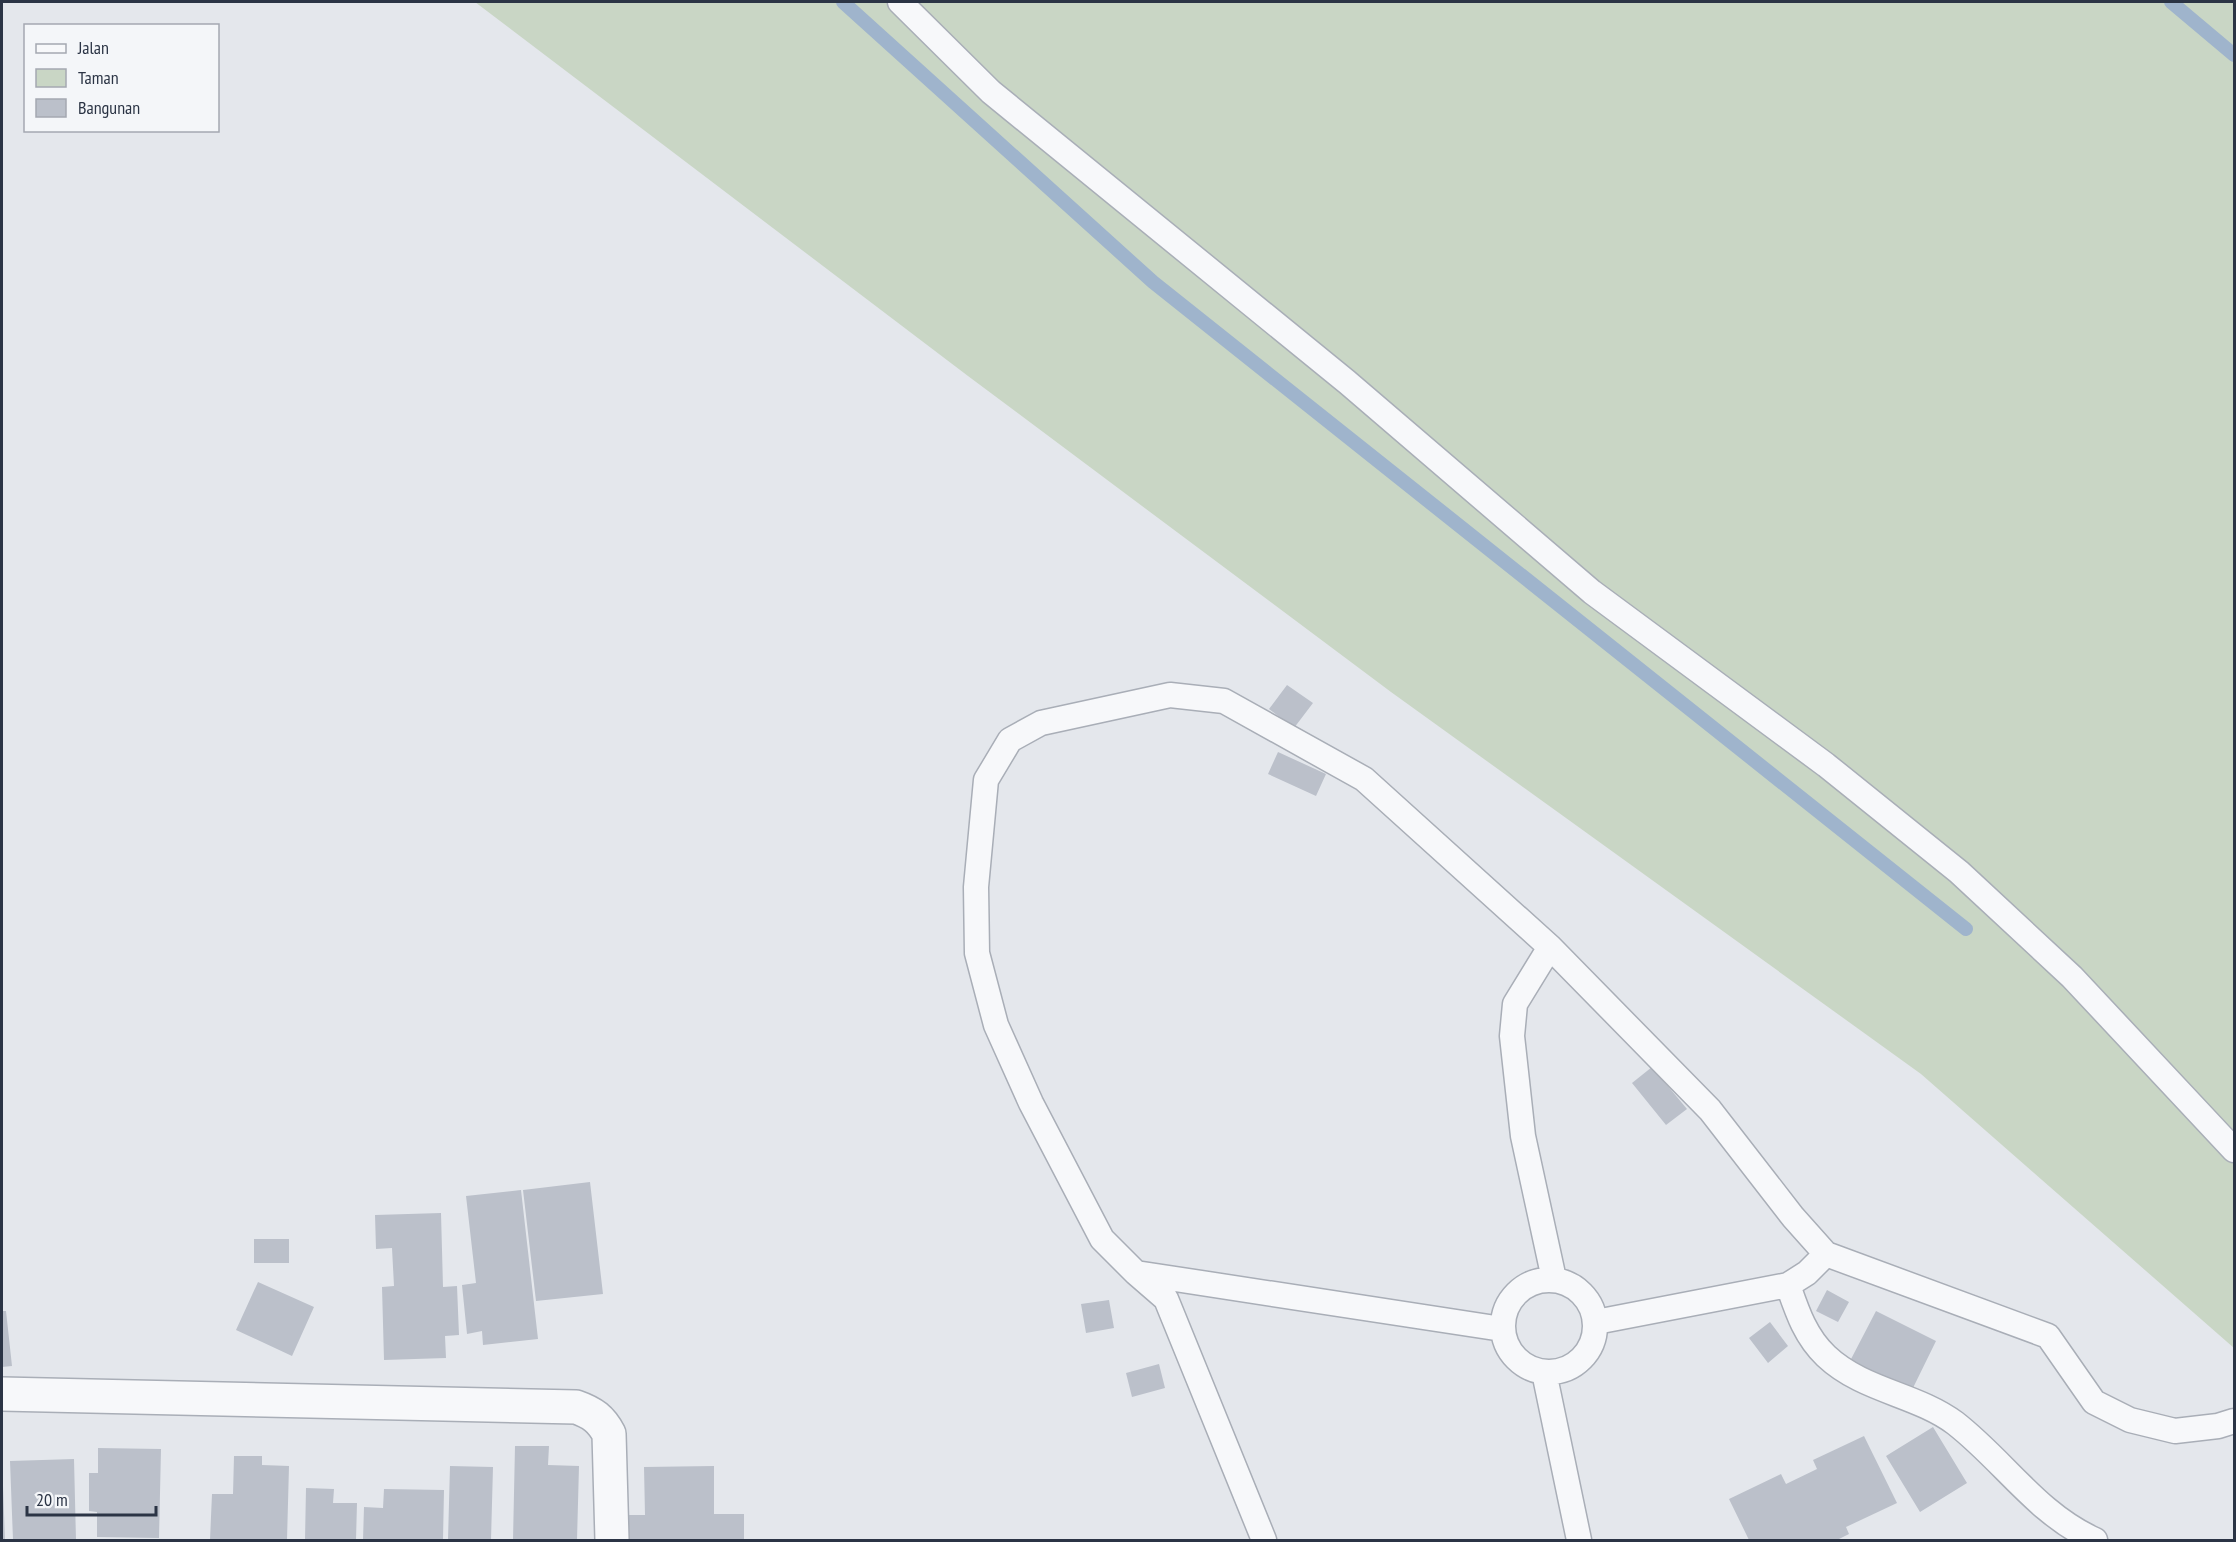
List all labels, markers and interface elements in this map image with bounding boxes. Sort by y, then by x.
legend [24,24,219,132]
text: Jalan [77,36,109,59]
text: Taman [78,66,119,89]
text: Bangunan [78,96,140,119]
scale bar [27,1479,156,1517]
text: 20 m [36,1488,68,1511]

